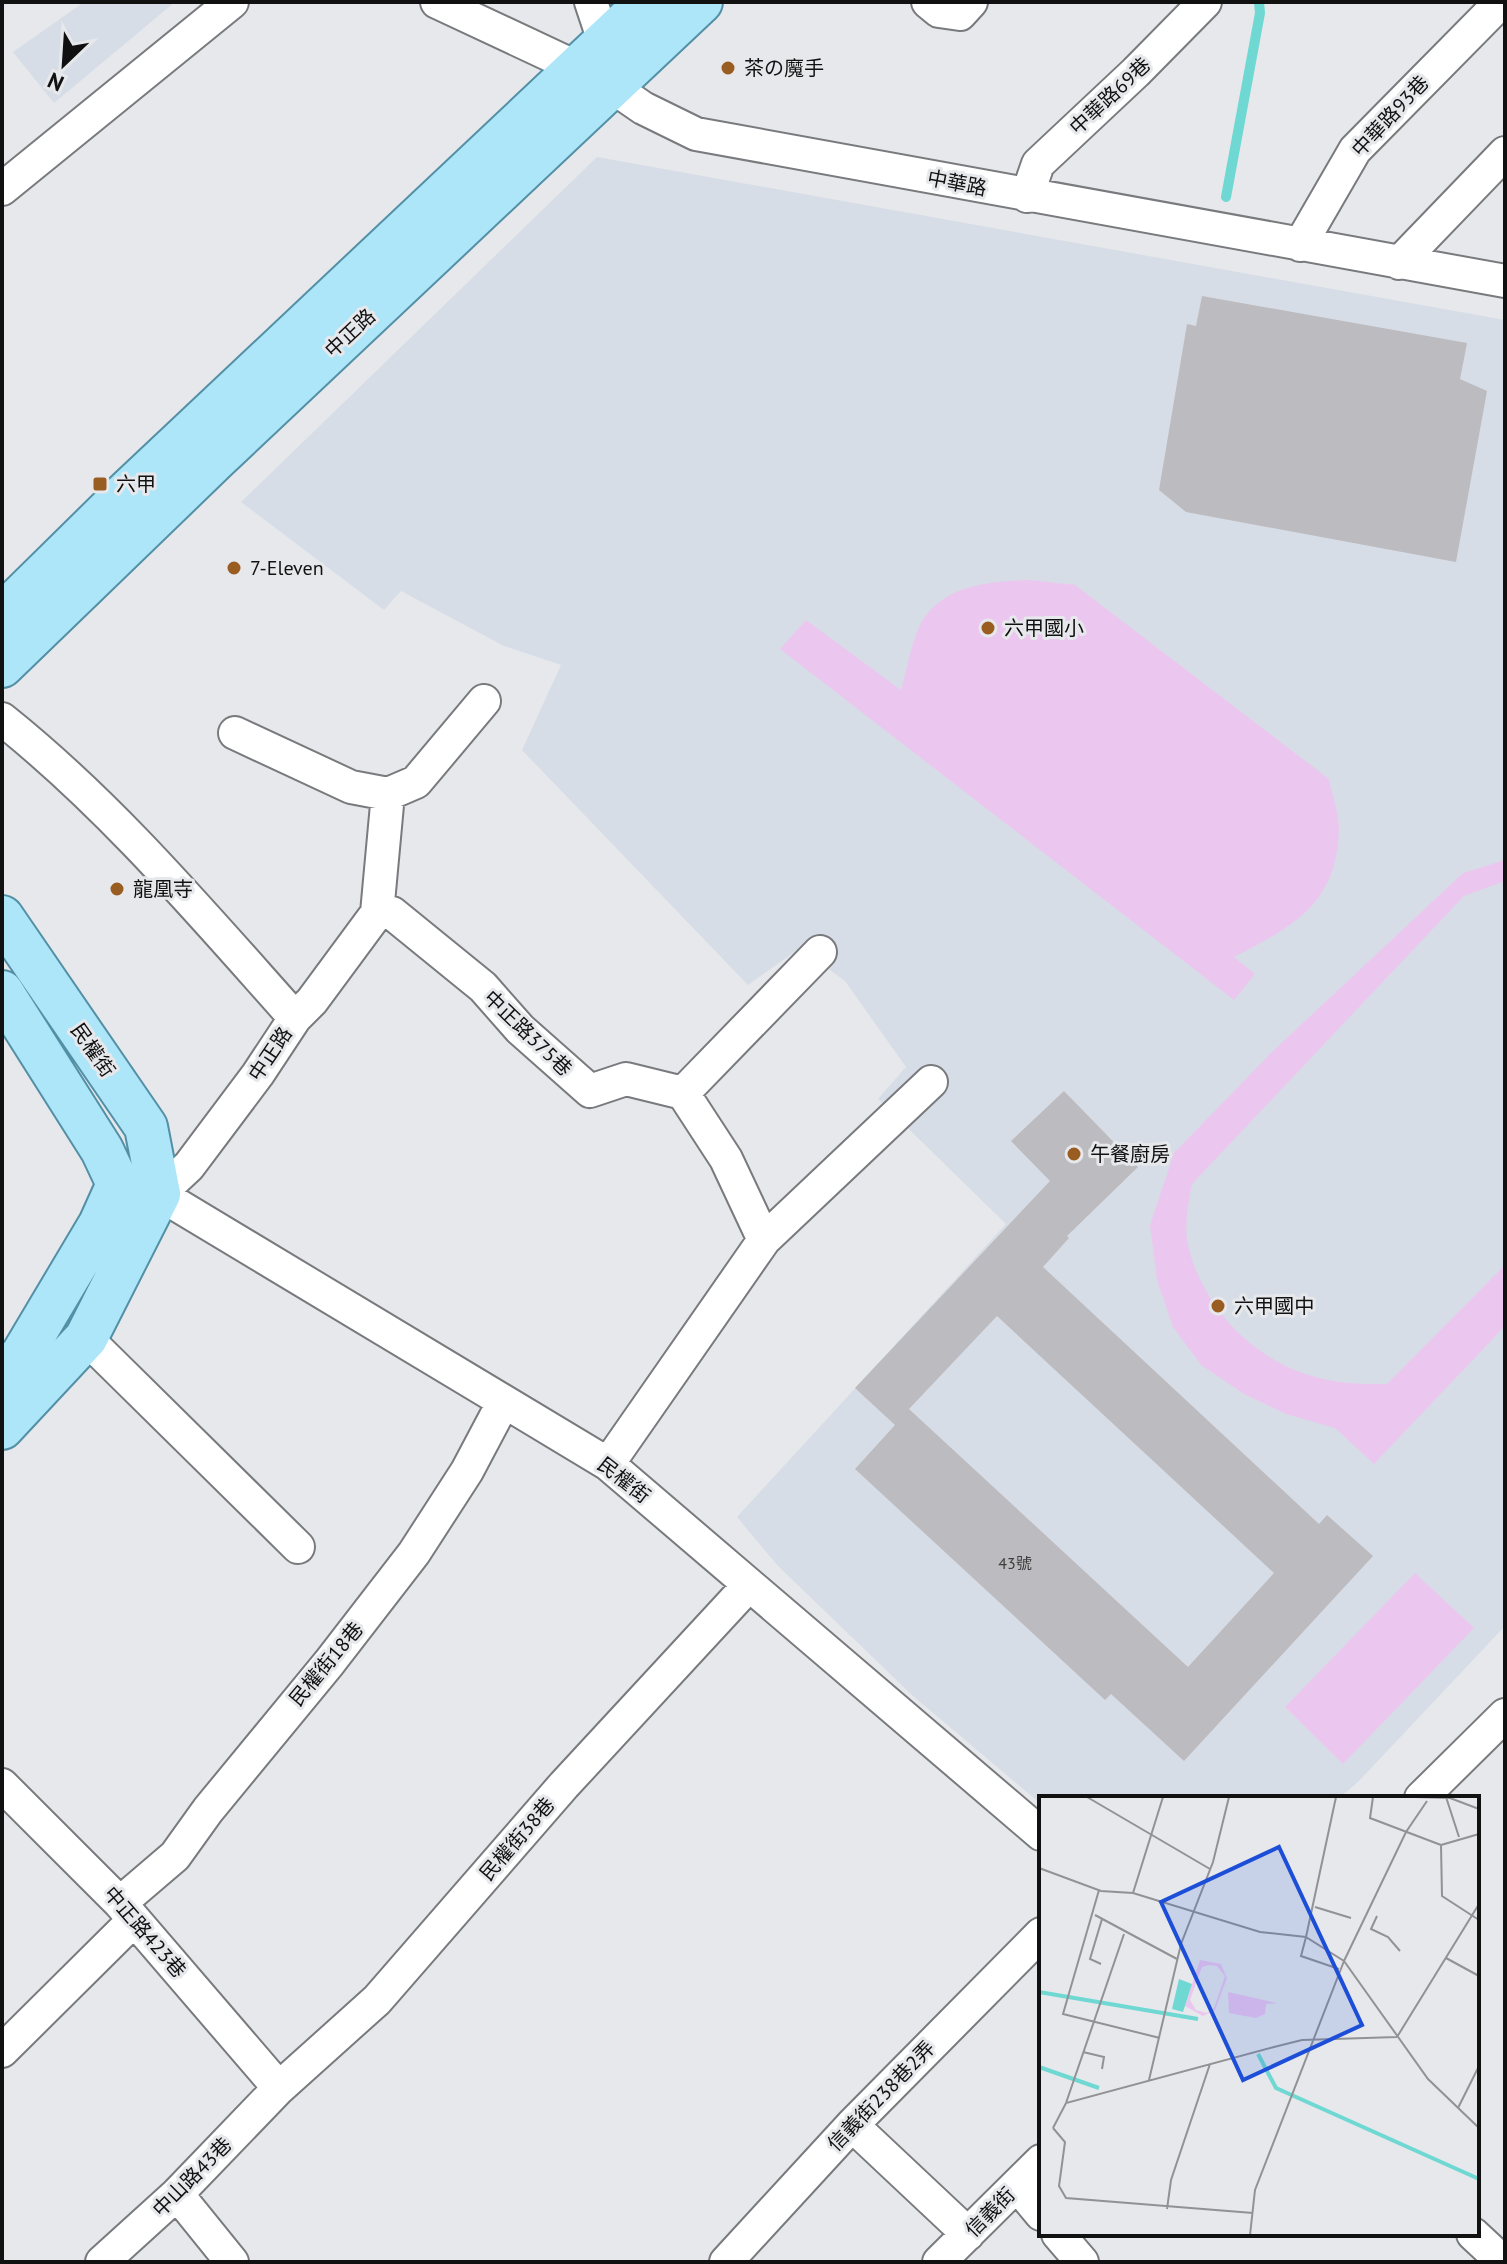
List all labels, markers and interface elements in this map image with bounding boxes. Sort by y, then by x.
north arrow [24,24,104,104]
street label: 中華路69巷 [1064,52,1156,140]
place label: 茶の魔手 [744,55,824,81]
marker: 茶の魔手 [719,59,737,77]
text: N [43,66,68,98]
street label: 中華路93巷 [1346,70,1434,162]
street label: 中華路 [925,165,989,201]
street label: 中正路 [319,303,381,363]
place label: 六甲 [116,471,156,497]
marker: 六甲 [91,475,109,493]
place label: 7-Eleven [250,555,324,581]
marker: 7-Eleven [225,559,243,577]
place label: 六甲國小 [1004,615,1084,641]
marker: 六甲國小 [979,619,997,637]
place label: 龍凰寺 [133,876,193,902]
marker: 龍凰寺 [108,880,126,898]
street label: 中正路375巷 [478,985,578,1081]
street label: 民權街 [65,1018,121,1082]
street label: 中正路 [242,1022,298,1086]
place label: 午餐廚房 [1090,1141,1170,1167]
marker: 午餐廚房 [1065,1145,1083,1163]
place label: 六甲國中 [1234,1293,1314,1319]
marker: 六甲國中 [1209,1297,1227,1315]
street label: 民權街 [592,1451,656,1509]
house number: 43號 [998,1553,1032,1573]
street label: 民權街18巷 [283,1617,369,1711]
street label: 民權街38巷 [474,1792,560,1886]
inset map [1039,1796,1479,2236]
street label: 中正路423巷 [98,1881,192,1983]
street label: 信義街238巷2弄 [822,2035,940,2157]
street label: 中山路43巷 [147,2132,237,2222]
street label: 信義街 [960,2182,1020,2242]

